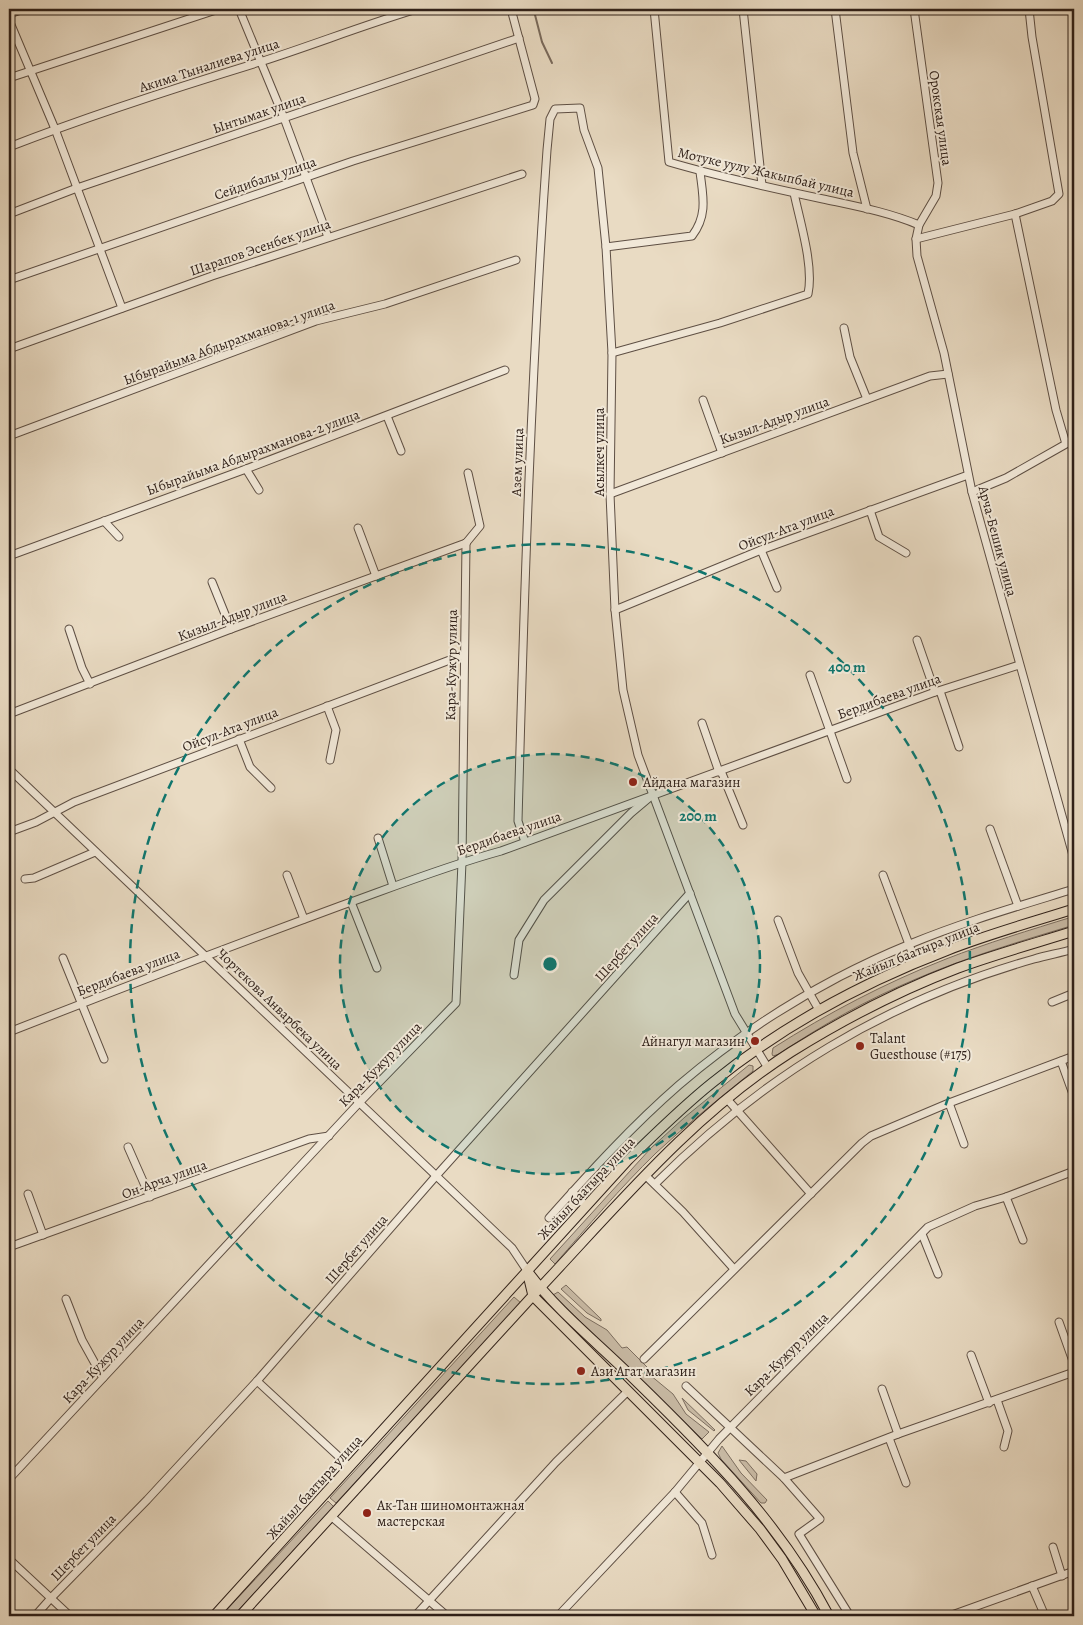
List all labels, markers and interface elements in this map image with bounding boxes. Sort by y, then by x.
street label: Акима Тыналиева улица [136,34,282,97]
street label: Орокская улица [924,69,957,167]
street label: Ынтымак улица [210,89,309,138]
street label: Мотуке уулу Жакыпбай улица [676,143,856,202]
street label: Сейдибалы улица [212,152,319,205]
street label: Шарапов Эсенбек улица [187,214,334,281]
street label: Ыбырайыма Абдырахманова-1 улица [121,295,338,390]
street label: Кызыл-Адыр улица [717,392,832,449]
street label: Ыбырайыма Абдырахманова-2 улица [144,405,363,500]
street label: Асылкеч улица [590,407,609,497]
street label: Азем улица [507,427,528,498]
street label: Арча-Бешик улица [973,483,1022,599]
street label: Ойсул-Ата улица [736,501,837,555]
street label: Кызыл-Адыр улица [175,587,290,646]
street label: Кара-Кужур улица [441,609,462,721]
text: 400 m [828,657,866,677]
street label: Бердибаева улица [835,669,944,724]
street label: Ойсул-Ата улица [180,702,281,756]
place label: Айдана магазин [642,773,740,792]
marker: Айдана магазин [627,776,639,788]
text: 200 m [679,806,717,826]
street label: Бердибаева улица [455,807,564,860]
street label: Шербет улица [590,908,663,986]
street label: Жайыл баатыра улица [850,917,983,985]
street label: Бердибаева улица [74,944,183,1001]
street label: Чортекова Анварбека улица [213,944,347,1075]
centre of rings [541,955,559,973]
street label: Кара-Кужур улица [335,1017,426,1111]
place label: Talant Guesthouse (#175) [870,1029,971,1064]
place label: Айнагул магазин [641,1032,745,1051]
marker: Айнагул магазин [749,1035,761,1047]
marker: Talant Guesthouse (#175) [854,1040,866,1052]
street label: Жайыл баатыра улица [534,1132,640,1244]
street label: Он-Арча улица [119,1155,210,1204]
street label: Шербет улица [321,1210,392,1288]
street label: Кара-Кужур улица [740,1308,833,1401]
street label: Кара-Кужур улица [58,1313,149,1408]
place label: Ази Агат магазин [590,1362,696,1381]
marker: Ази Агат магазин [575,1365,587,1377]
street label: Жайыл баатыра улица [262,1431,367,1544]
place label: Ак-Тан шиномонтажная мастерская [376,1496,525,1531]
marker: Ак-Тан шиномонтажная мастерская [361,1507,373,1519]
street label: Шербет улица [46,1509,121,1585]

